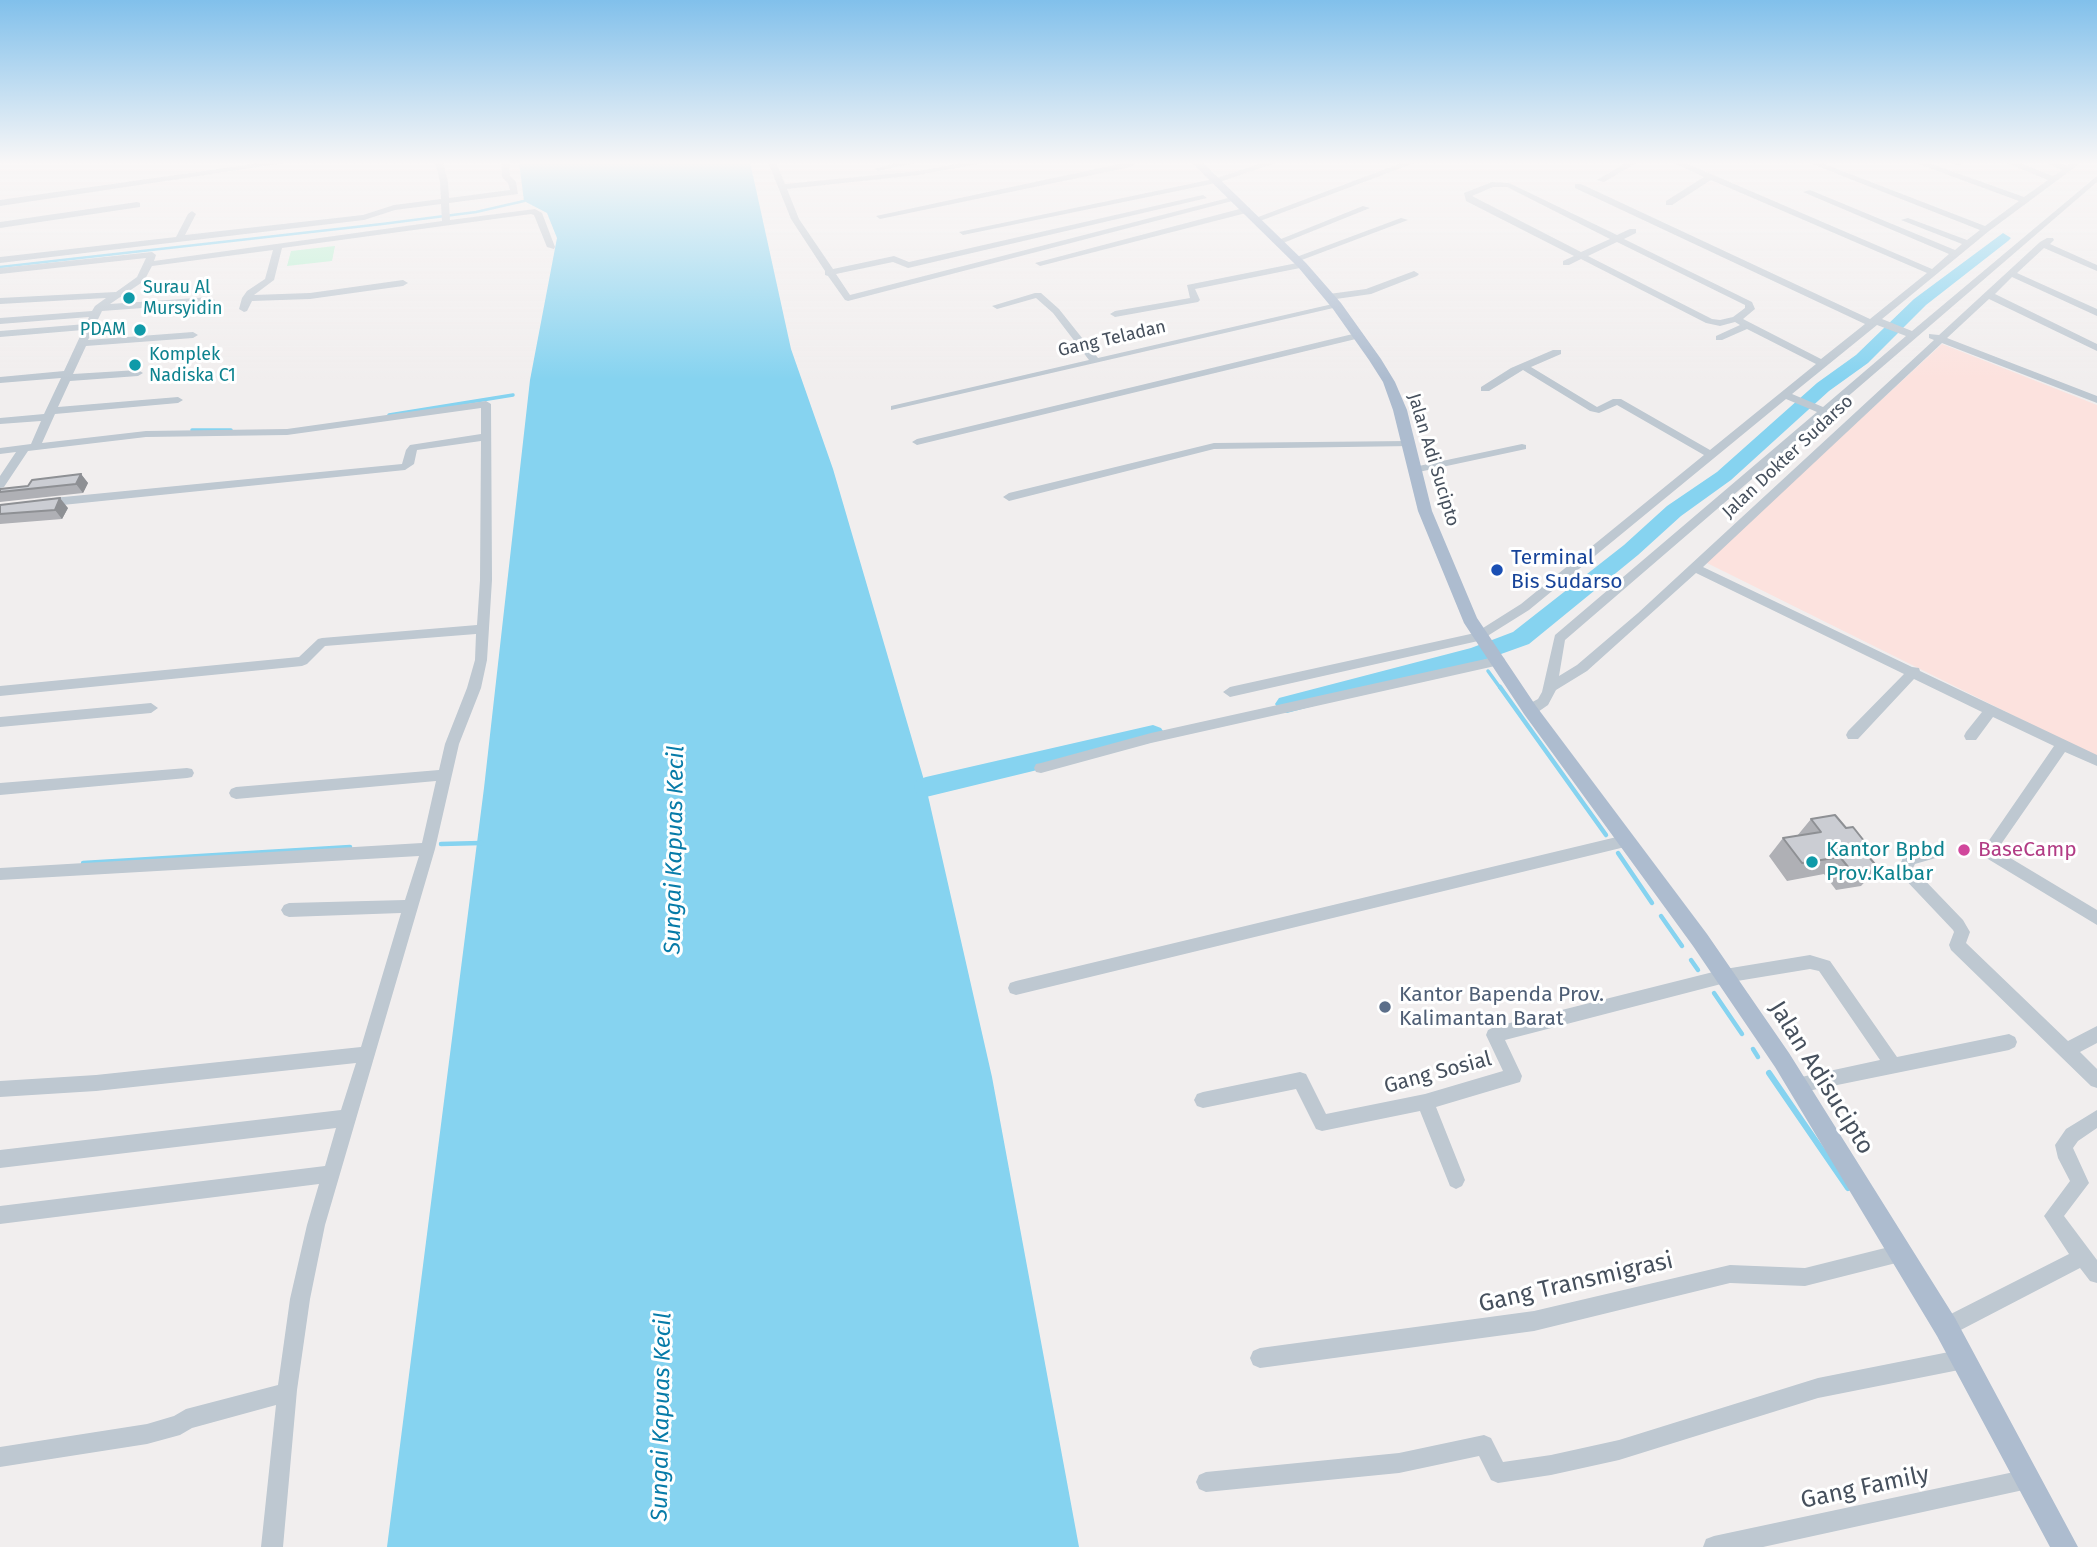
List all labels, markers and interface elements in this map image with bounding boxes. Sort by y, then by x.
place label: Surau Al Mursyidin [143,277,223,320]
marker: Surau Al Mursyidin [121,290,137,306]
street label: Gang Teladan [1056,316,1168,362]
place label: PDAM [80,319,126,341]
marker: PDAM [132,322,148,338]
place label: Komplek Nadiska C1 [149,344,236,386]
marker: Komplek Nadiska C1 [127,357,143,373]
street label: Jalan Adi Sucipto [1403,391,1463,529]
street label: Jalan Dokter Sudarso [1718,391,1858,523]
place label: Terminal Bis Sudarso [1511,545,1623,595]
marker: Terminal Bis Sudarso [1489,562,1505,578]
water label: Sungai Kapuas Kecil [659,745,691,955]
place label: Kantor Bpbd Prov.Kalbar [1826,837,1945,887]
place label: BaseCamp [1978,837,2077,863]
marker: BaseCamp [1956,842,1972,858]
marker: Kantor Bpbd Prov.Kalbar [1804,854,1820,870]
place label: Kantor Bapenda Prov. Kalimantan Barat [1399,982,1604,1032]
street label: Jalan Adisucipto [1762,996,1880,1160]
marker: Kantor Bapenda Prov. Kalimantan Barat [1377,999,1393,1015]
street label: Gang Sosial [1381,1047,1495,1099]
street label: Gang Transmigrasi [1476,1247,1676,1319]
water label: Sungai Kapuas Kecil [646,1312,678,1522]
street label: Gang Family [1798,1460,1932,1516]

